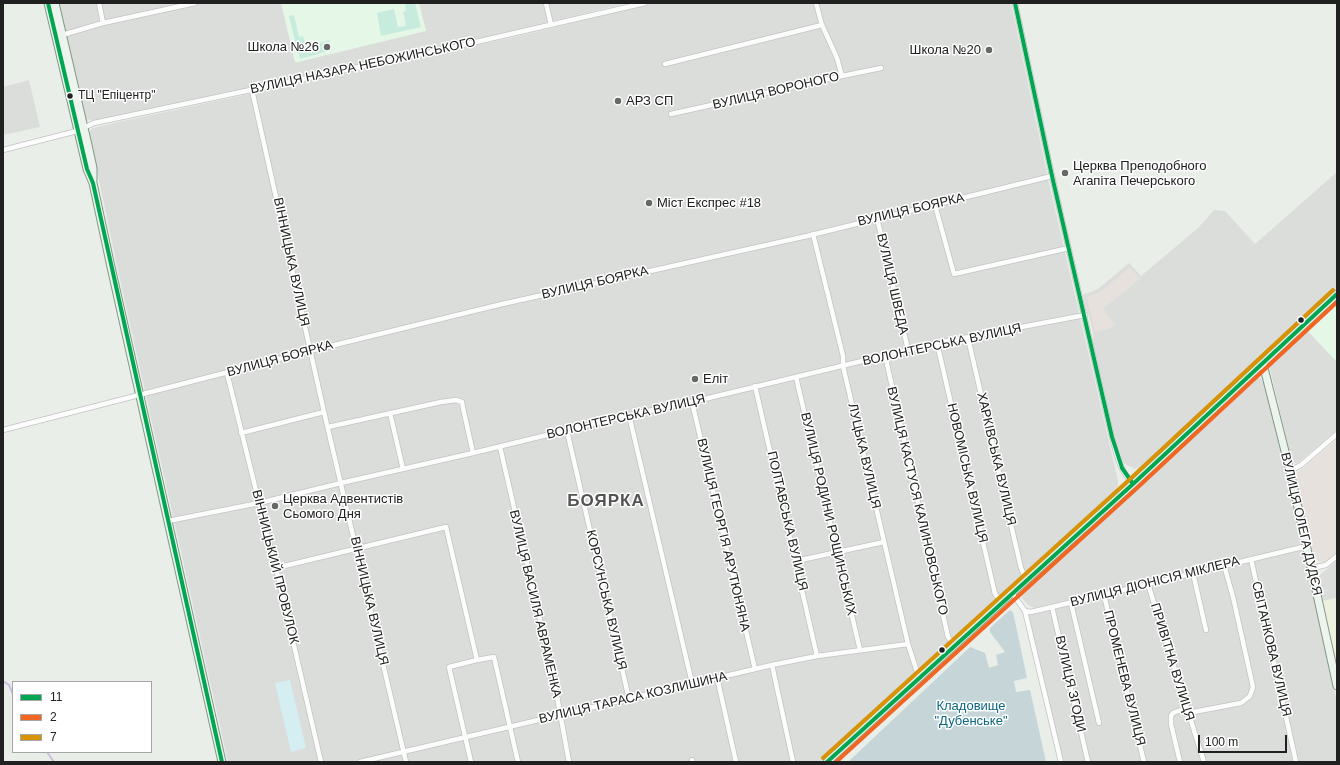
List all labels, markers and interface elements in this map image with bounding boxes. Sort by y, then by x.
street label: ВУЛИЦЯ НАЗАРА НЕБОЖИНСЬКОГО [249,34,477,98]
place label: Школа №26 [247,39,319,55]
marker: Школа №26 [322,42,332,52]
place label: Школа №20 [909,42,981,58]
marker: Школа №20 [984,45,994,55]
street label: ВУЛИЦЯ ВОРОНОГО [711,69,841,113]
place label: ТЦ "Епіцентр" [78,89,155,103]
marker: ТЦ "Епіцентр" [65,91,75,101]
place label: АРЗ СП [626,93,673,109]
marker: АРЗ СП [613,96,623,106]
place label: Церква Преподобного Агапіта Печерського [1073,158,1207,189]
marker: Церква Преподобного Агапіта Печерського [1060,168,1070,178]
street label: ВУЛИЦЯ БОЯРКА [856,190,966,230]
place label: Міст Експрес #18 [657,195,761,211]
street label: ВІННИЦЬКА ВУЛИЦЯ [270,196,312,328]
marker: Міст Експрес #18 [644,198,654,208]
street label: ВУЛИЦЯ ШВЕДА [873,232,911,336]
street label: ВУЛИЦЯ БОЯРКА [540,263,650,303]
unlabelled marker [1296,315,1306,325]
street label: ВОЛОНТЕРСЬКА ВУЛИЦЯ [861,321,1023,369]
street label: ВУЛИЦЯ БОЯРКА [225,337,335,381]
place label: Еліт [703,371,728,387]
marker: Еліт [690,374,700,384]
street label: ВУЛИЦЯ КАСТУСЯ КАЛИНОВСЬКОГО [883,385,951,617]
street label: ВОЛОНТЕРСЬКА ВУЛИЦЯ [545,391,707,443]
street label: ХАРКІВСЬКА ВУЛИЦЯ [973,391,1019,527]
street label: ЛУЦЬКА ВУЛИЦЯ [844,402,884,510]
street label: НОВОМІСЬКА ВУЛИЦЯ [943,402,991,544]
street label: ВУЛИЦЯ РОДИНИ РОЩИНСЬКИХ [797,411,859,617]
street label: ВУЛИЦЯ ГЕОРГІЯ АРУТЮНЯНА [693,437,753,633]
street label: ПОЛТАВСЬКА ВУЛИЦЯ [763,450,811,592]
street label: ВУЛИЦЯ ОЛЕГА ДУДЄЯ [1277,451,1325,597]
street label: ВІННИЦЬКИЙ ПРОВУЛОК [248,488,302,646]
place label: Церква Адвентистів Сьомого Дня [283,491,403,522]
district label: БОЯРКА [567,491,645,511]
marker: Церква Адвентистів Сьомого Дня [270,501,280,511]
street label: ВУЛИЦЯ ВАСИЛЯ АВРАМЕНКА [506,509,564,699]
street label: КОРСУНСЬКА ВУЛИЦЯ [582,528,630,672]
street label: ВІННИЦЬКА ВУЛИЦЯ [347,535,391,667]
street label: ВУЛИЦЯ ДІОНІСІЯ МІКЛЕРА [1069,553,1241,611]
street label: СВІТАНКОВА ВУЛИЦЯ [1248,580,1294,718]
street label: ПРИВІТНА ВУЛИЦЯ [1147,601,1197,723]
street label: ПРОМЕНЕВА ВУЛИЦЯ [1100,609,1148,747]
street label: ВУЛИЦЯ ЗГОДИ [1051,634,1089,734]
unlabelled marker [937,645,947,655]
street label: ВУЛИЦЯ ТАРАСА КОЗЛИШИНА [537,669,729,727]
legend [12,681,152,753]
text: 11 [50,690,62,704]
park label: Кладовище "Дубенське" [934,698,1008,729]
text: 2 [50,710,57,724]
scale bar [1200,727,1289,753]
text: 7 [50,730,57,744]
text: 100 m [1205,735,1238,749]

